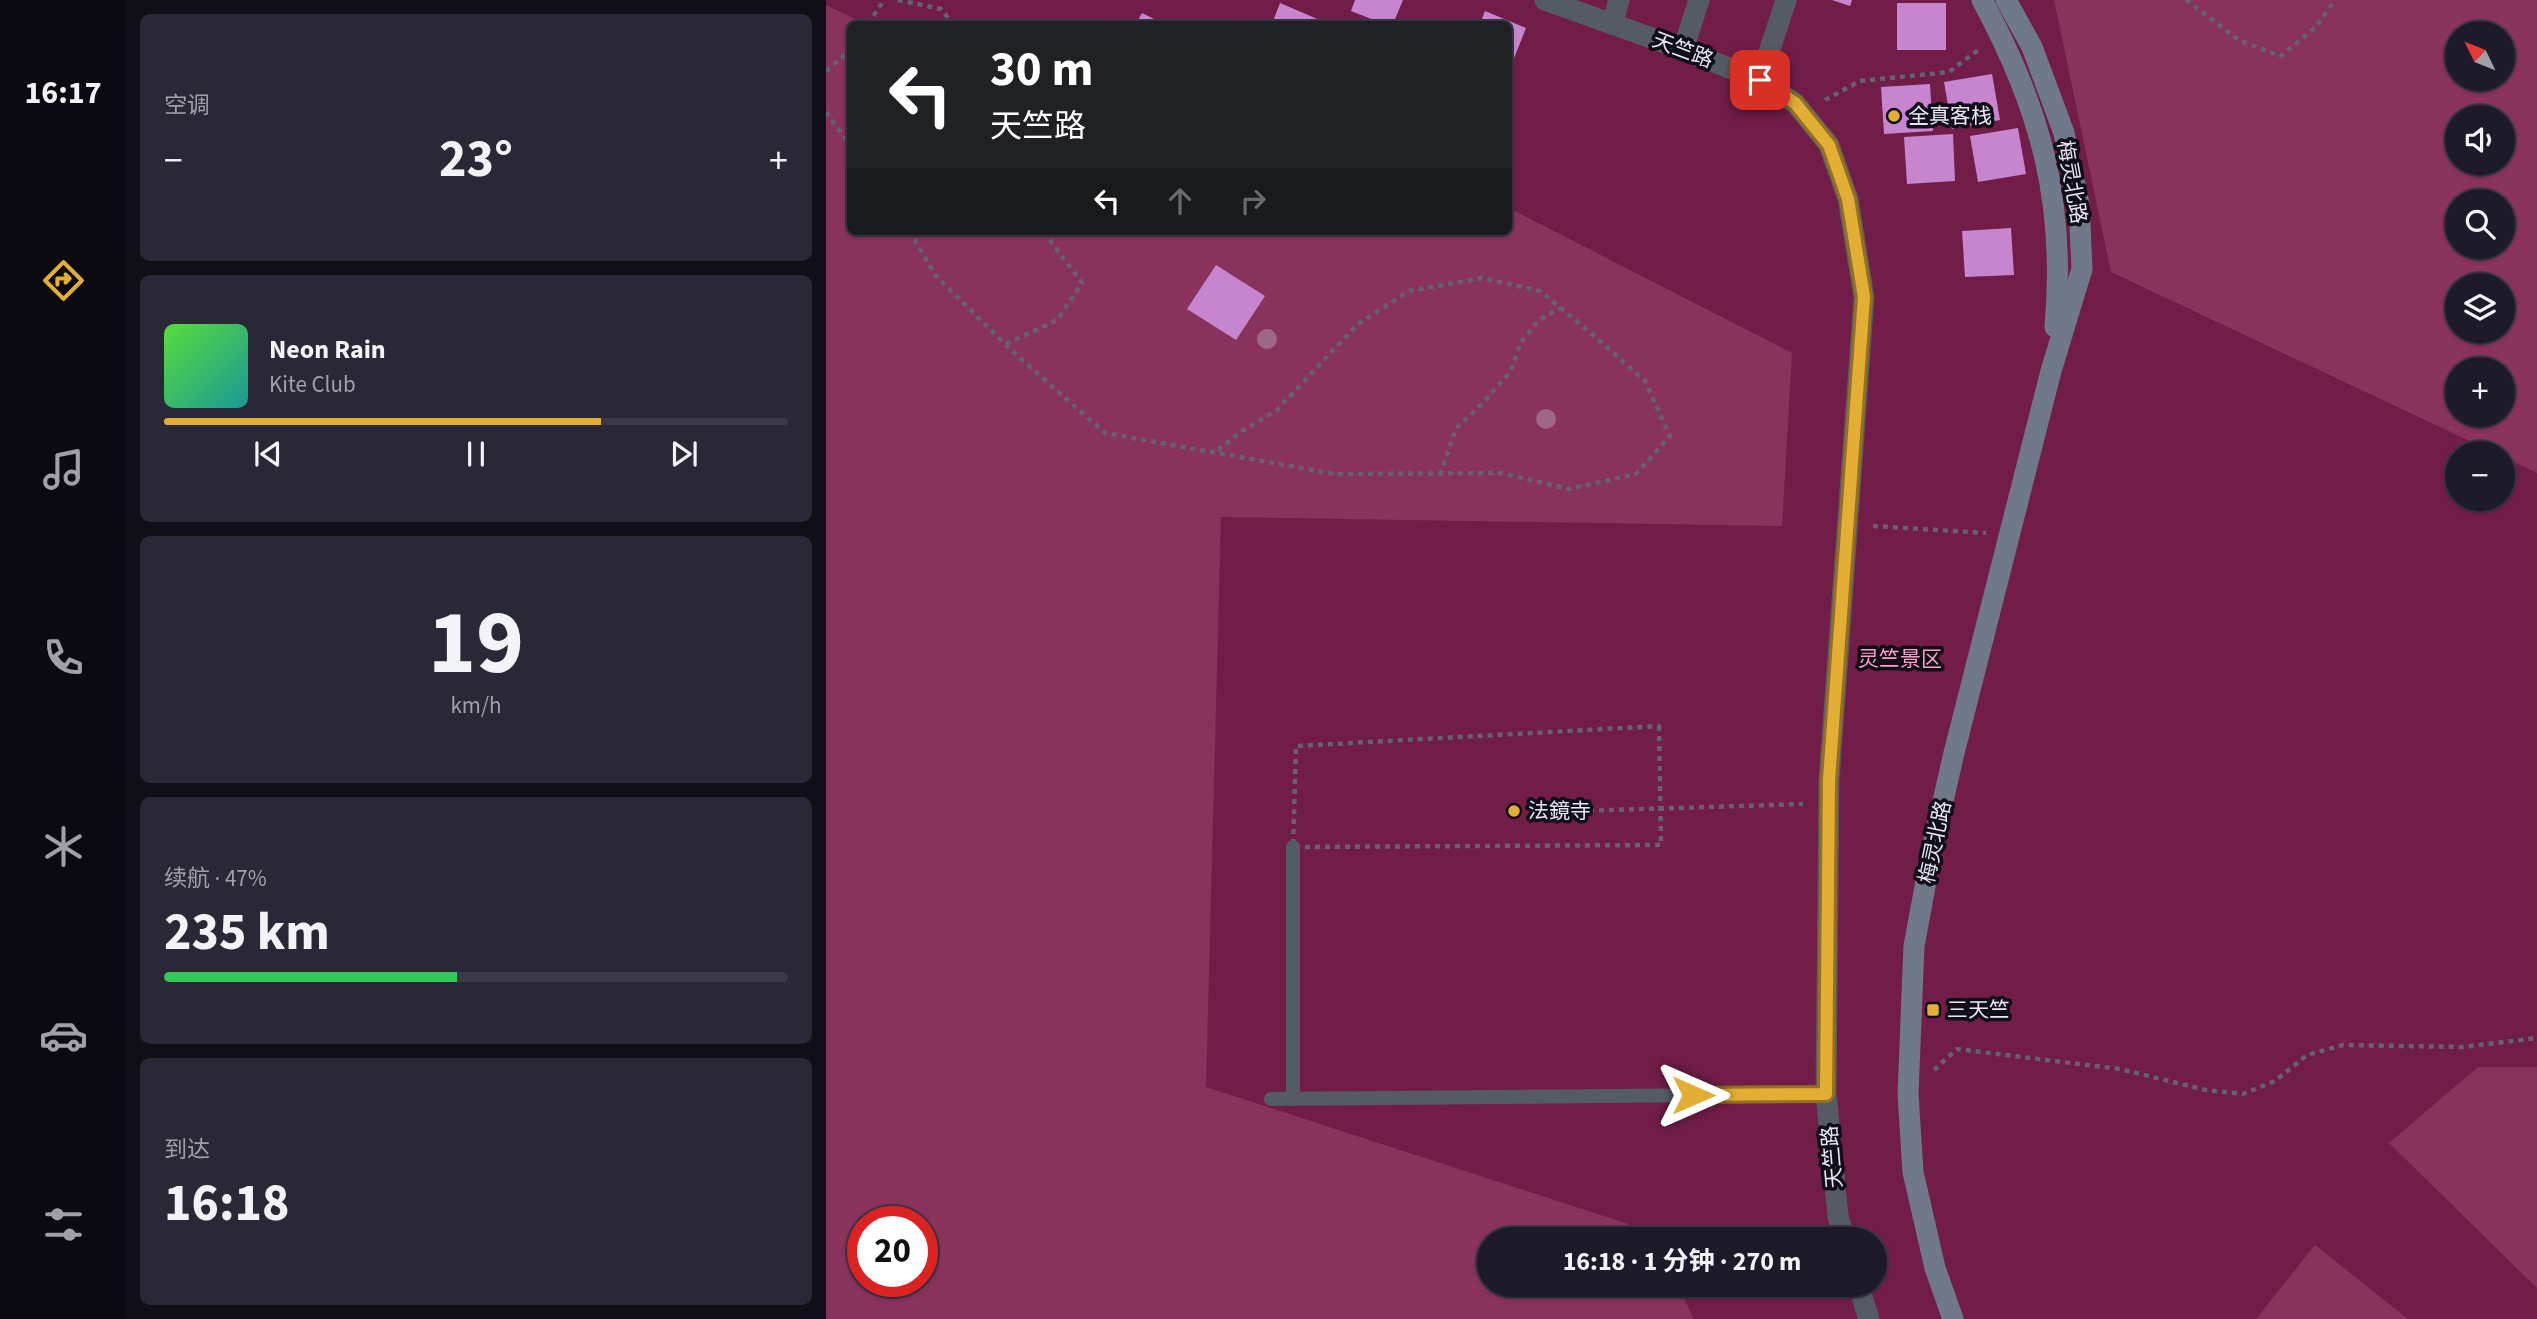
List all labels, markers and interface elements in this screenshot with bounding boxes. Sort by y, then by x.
north arrow [2445,21,2515,91]
map controls [2445,21,2515,511]
street label: 天竺路 [1648,25,1718,75]
text: 30 m [990,35,1094,105]
icon: left [875,49,966,140]
pin [1730,50,1790,110]
icon: arrive [1741,61,1779,99]
text: 16:17 [24,70,102,116]
text: 空调 [164,89,210,122]
place label: 全真客栈 [1908,101,1992,131]
text: 天竺路 [990,104,1086,150]
button: sound [2445,105,2515,175]
marker: 全真客栈 [1886,108,1902,124]
text: 23° [439,123,513,197]
text: − [164,134,183,188]
text: + [769,134,788,188]
street label: 梅灵北路 [2050,138,2094,226]
icon: left [1088,182,1126,220]
icon: ahead [1161,182,1199,220]
icon: right [1234,182,1272,220]
button: search [2445,189,2515,259]
icon: directions [39,256,88,305]
button: layers [2445,273,2515,343]
text: Neon Rain [269,331,386,368]
button: + [2445,357,2515,427]
text: Kite Club [269,368,356,401]
icon: previous [249,435,287,473]
icon: pause [457,435,495,473]
icon: next [665,435,703,473]
button: − [2445,441,2515,511]
icon: music [39,445,88,494]
text: 19 [428,579,524,708]
icon: phone [39,633,88,682]
park label: 灵竺景区 [1858,644,1942,674]
text: km/h [450,689,502,722]
place label: 法鏡寺 [1528,796,1591,826]
street label: 梅灵北路 [1912,798,1958,886]
marker: 法鏡寺 [1506,803,1522,819]
icon: climate [39,822,88,871]
text: 续航 · 47% [164,862,267,895]
text: 235 km [164,896,330,970]
place label: 三天竺 [1947,995,2010,1025]
marker: 三天竺 [1925,1002,1941,1018]
icon: car [39,1011,88,1060]
position arrow [1656,1058,1730,1132]
street label: 天竺路 [1814,1124,1850,1190]
text: 到达 [164,1133,210,1166]
text: 16:18 [164,1167,289,1241]
icon: filters [39,1200,88,1249]
speed limit sign: 20 [847,1206,938,1297]
text: 16:18 · 1 分钟 · 270 m [1563,1243,1801,1280]

